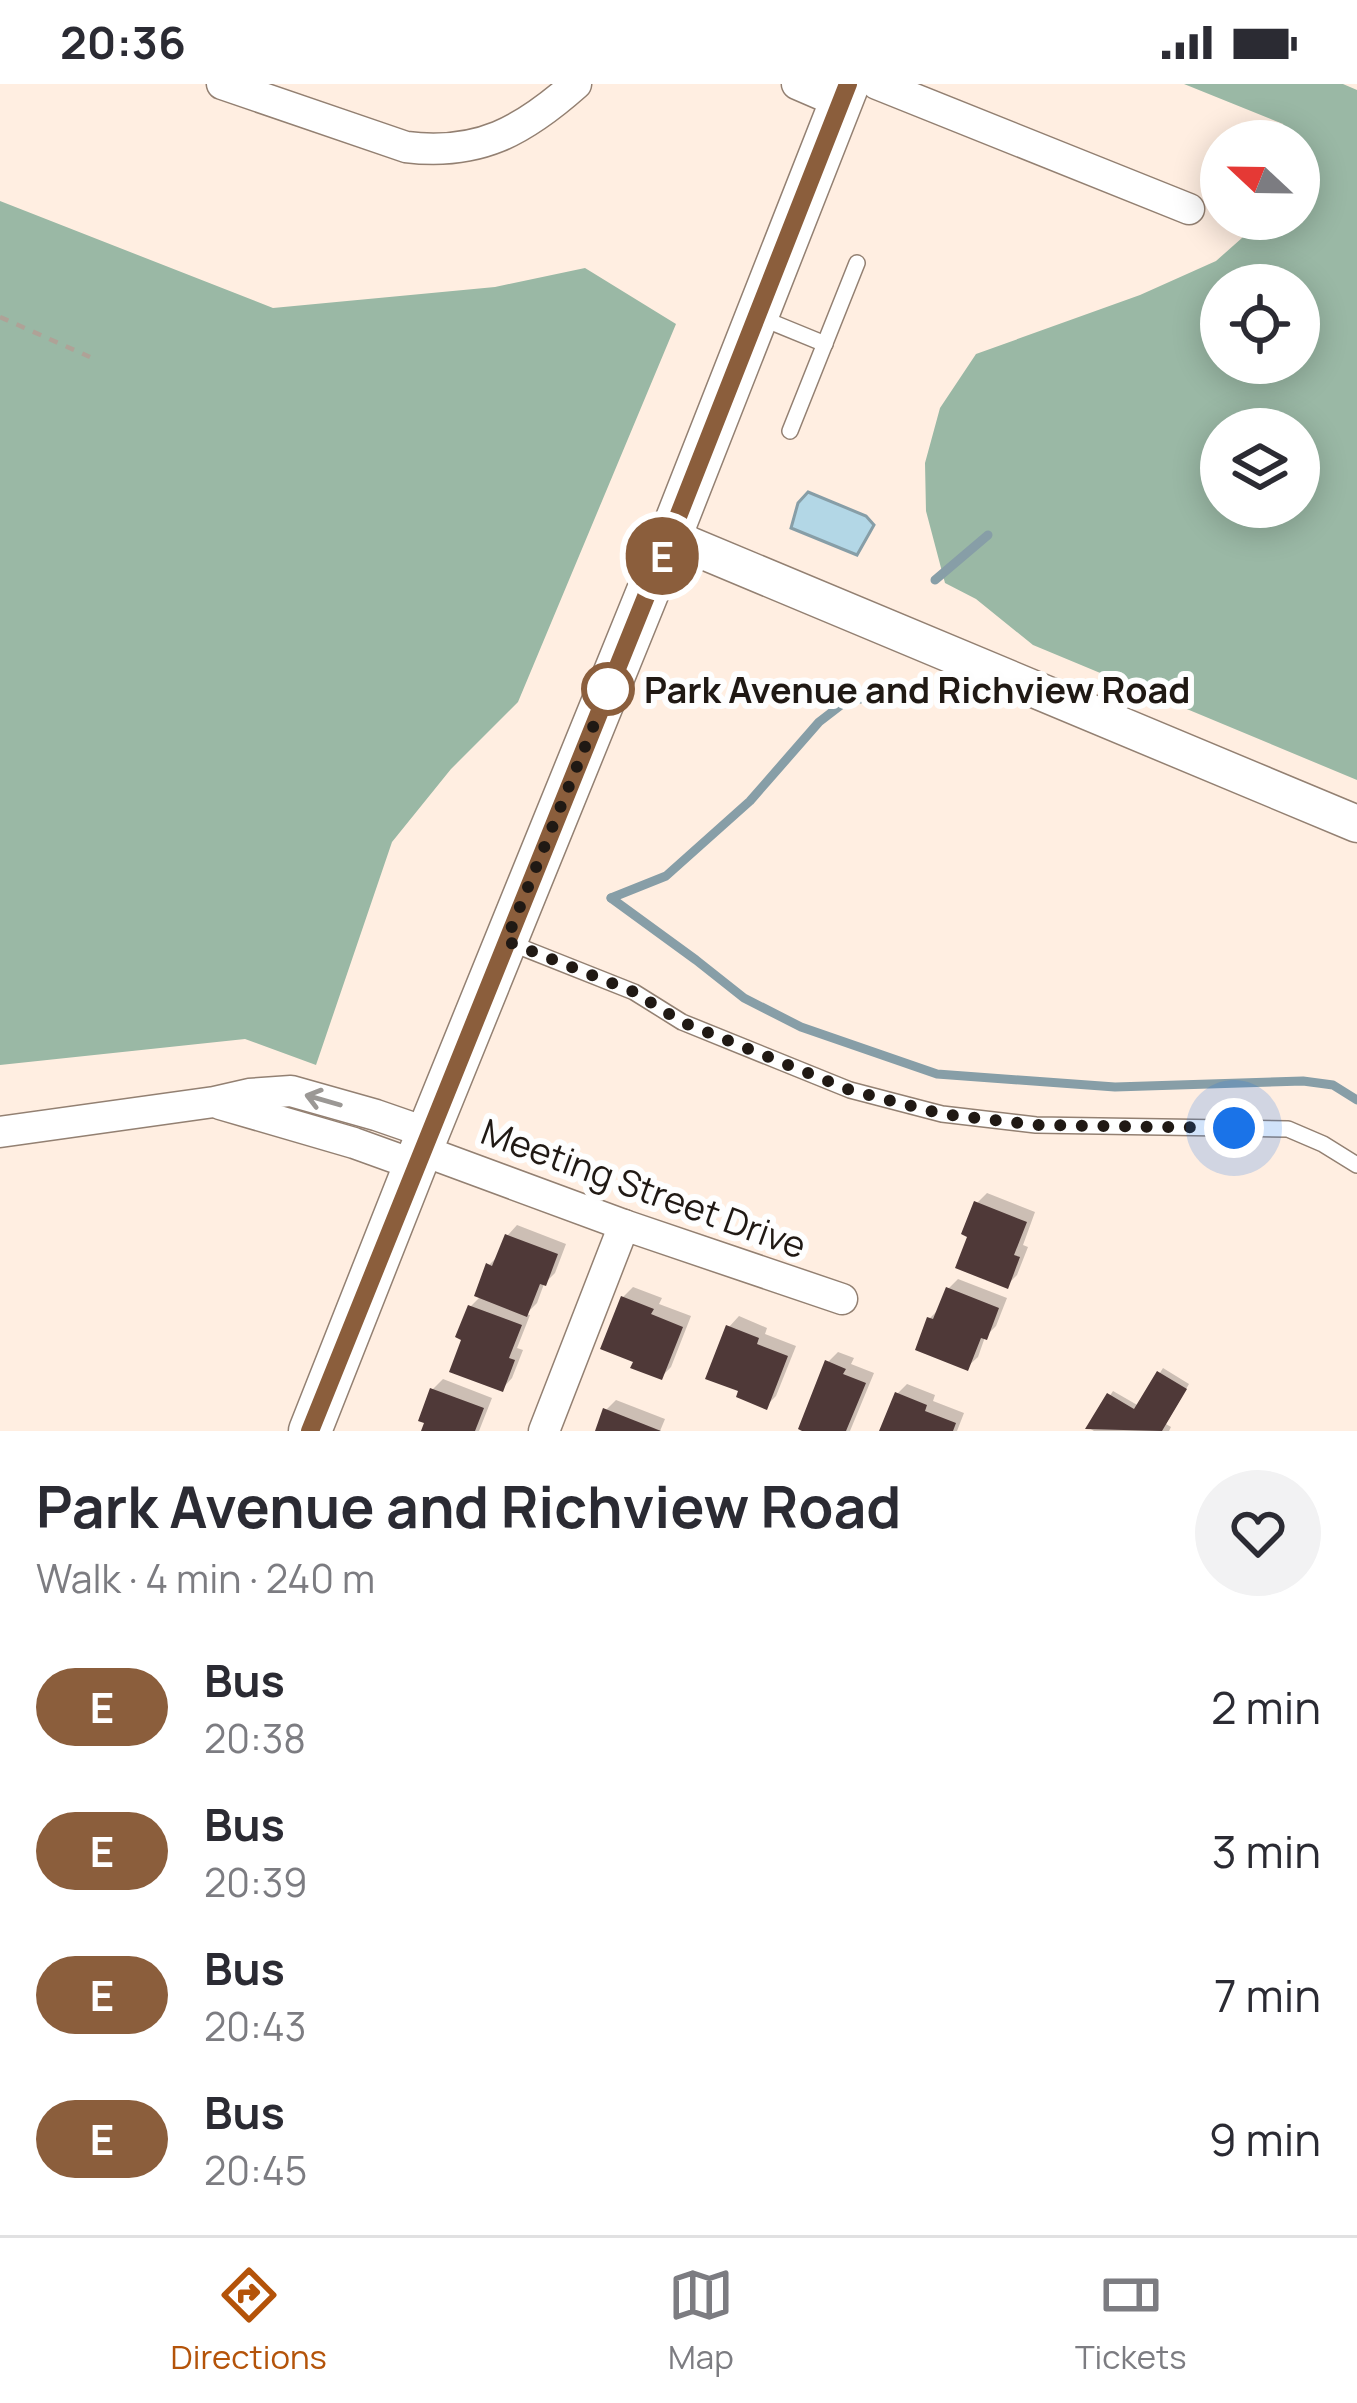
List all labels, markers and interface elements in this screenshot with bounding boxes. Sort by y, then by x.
text: 20:36 [60,11,186,73]
north arrow [1200,120,1320,240]
map controls [1200,120,1320,528]
button: locate [1200,264,1320,384]
button: layers [1200,408,1320,528]
line badge: E [623,517,701,595]
text: E [650,527,674,585]
marker: Park Avenue and Richview Road [583,664,633,714]
place label: Park Avenue and Richview Road [644,665,1191,714]
one-way arrow [305,1087,343,1109]
your location [1204,1098,1264,1158]
street label: Meeting Street Drive [475,1106,813,1270]
text: Park Avenue and Richview Road [36,1467,901,1545]
button: heart [1195,1470,1321,1596]
text: Walk · 4 min · 240 m [36,1551,375,1605]
text: Bus [204,1649,285,1711]
text: 2 min [1211,1676,1321,1738]
text: E [90,1678,114,1736]
text: 20:38 [204,1711,306,1765]
text: Bus [204,1793,285,1855]
text: 3 min [1212,1820,1321,1882]
text: E [90,1822,114,1880]
text: 20:39 [204,1855,307,1909]
text: Bus [204,1937,285,1999]
text: 7 min [1214,1964,1321,2026]
text: E [90,1966,114,2024]
text: 20:43 [204,1999,306,2053]
text: Bus [204,2081,285,2143]
text: 9 min [1209,2108,1321,2170]
text: E [90,2110,114,2168]
text: 20:45 [204,2143,307,2197]
tab: Directions [171,2262,327,2379]
tab: Map [668,2262,734,2379]
tab: Tickets [1075,2262,1186,2379]

